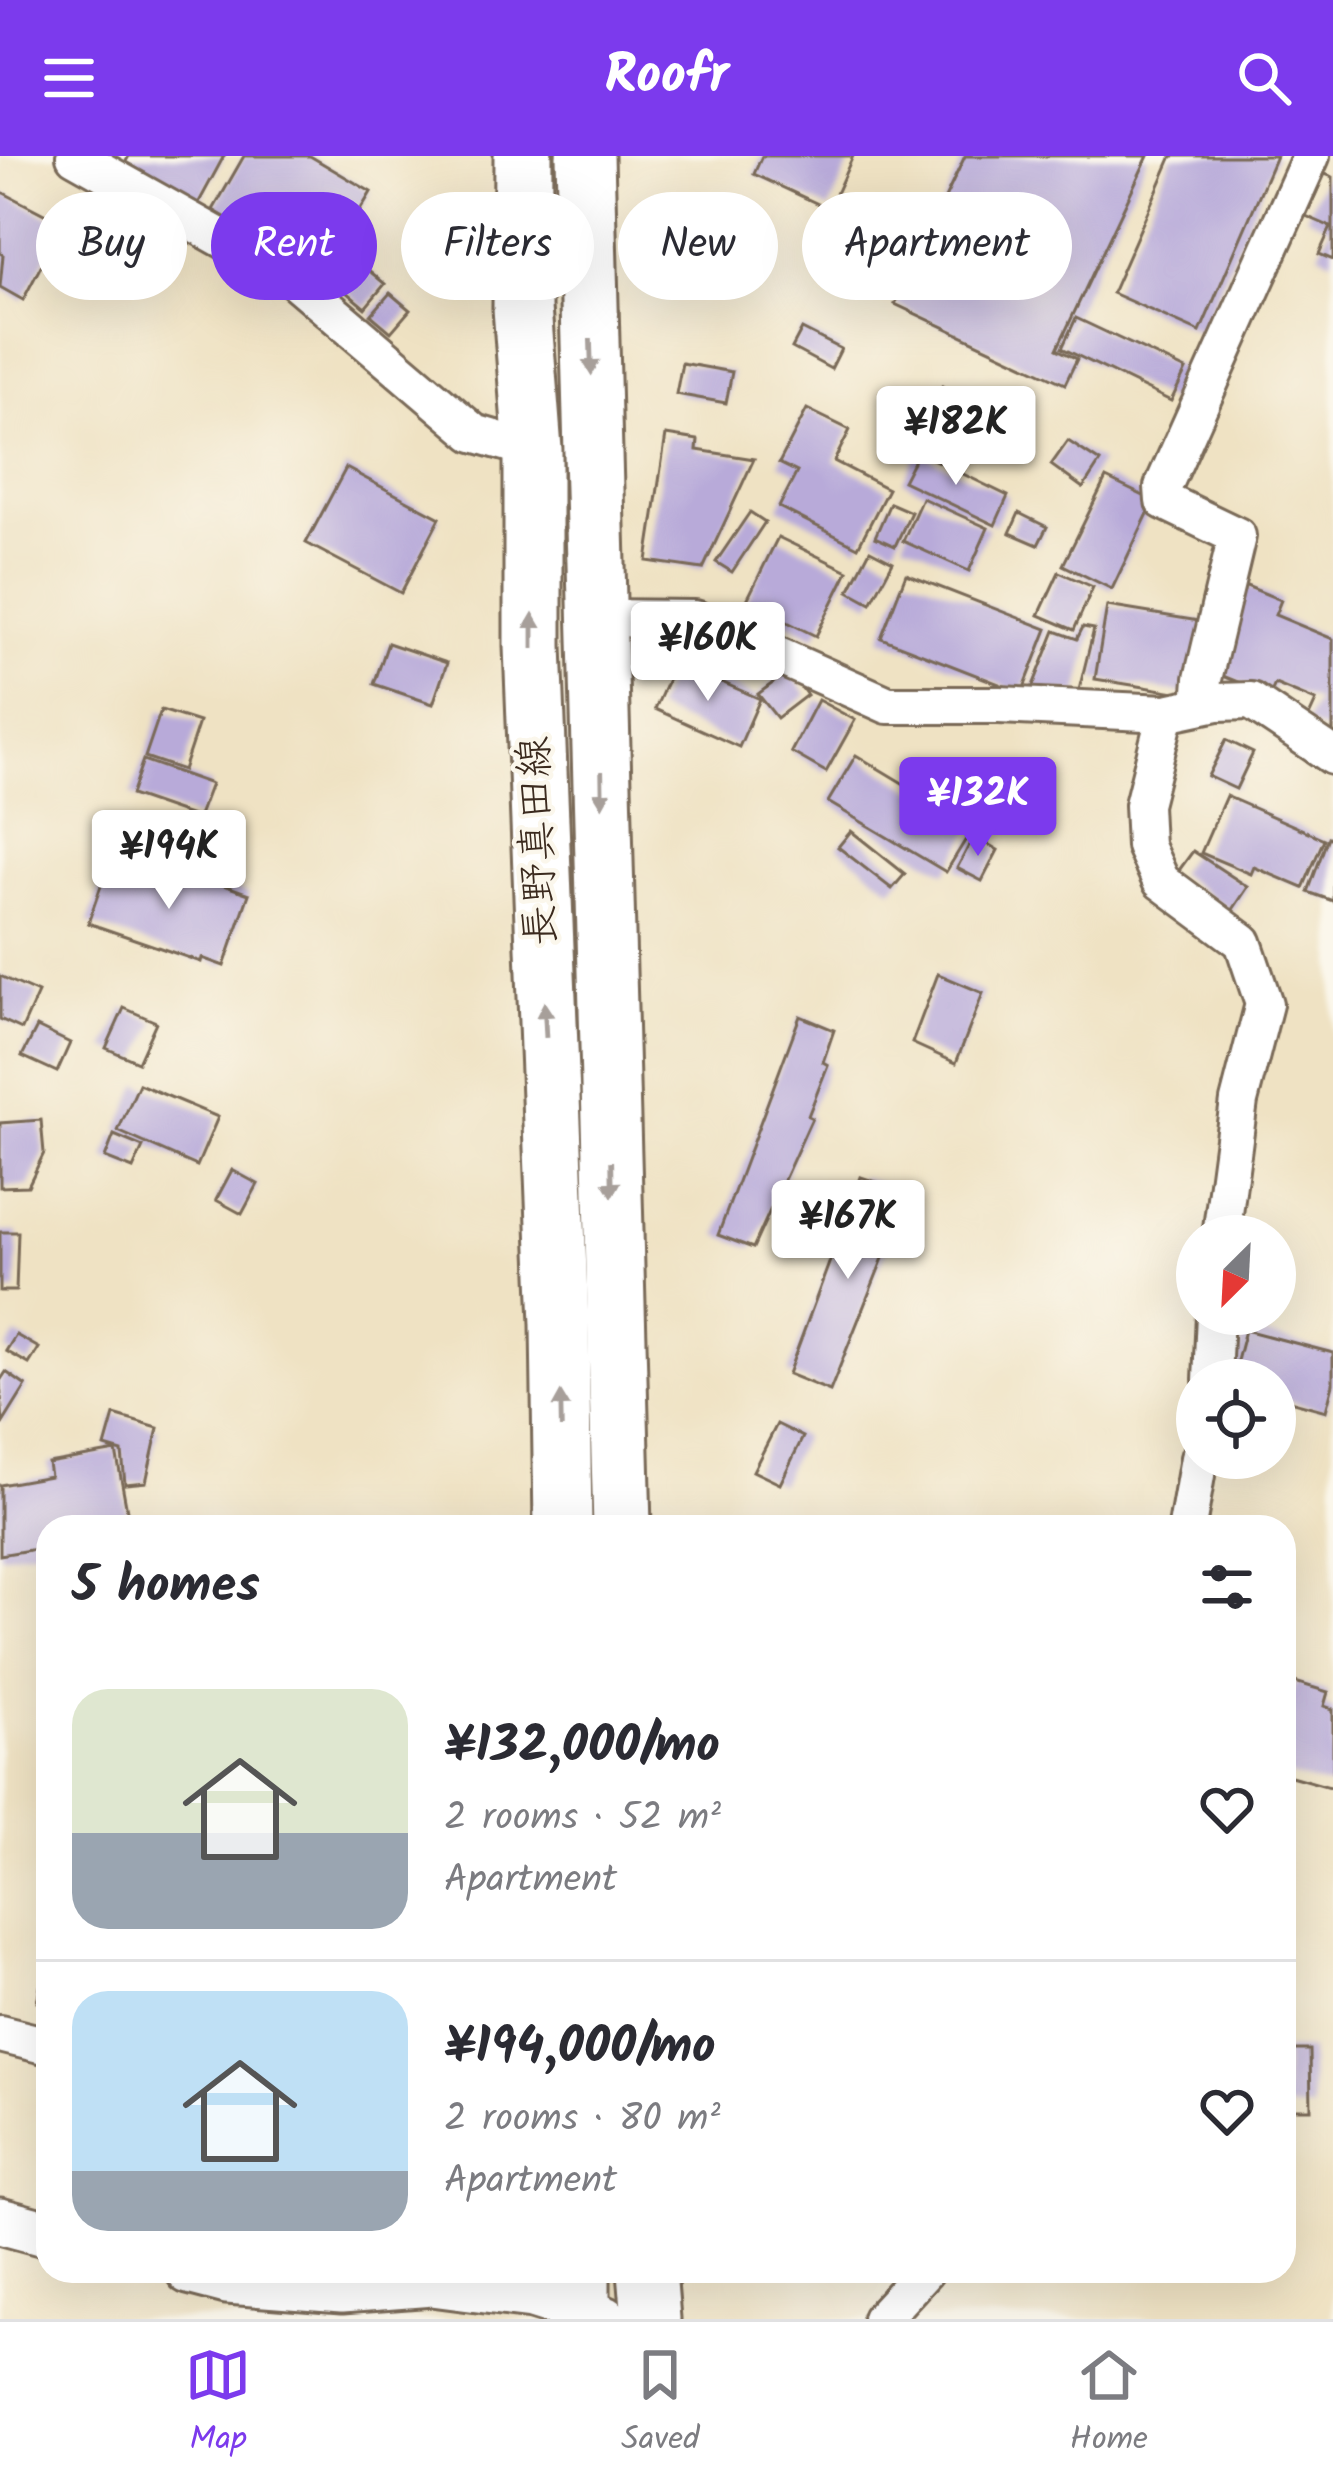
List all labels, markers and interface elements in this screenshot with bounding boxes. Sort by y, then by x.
text: Roofr [604,35,729,121]
icon: menu [36,45,102,111]
icon: search [1231,45,1297,111]
chip: Buy [36,192,187,300]
chip: Rent [211,192,377,300]
chip: Filters [401,192,594,300]
chip: New [618,192,778,300]
chip: Apartment [802,192,1072,300]
one-way arrow [581,339,600,377]
pin: ¥182K [872,386,1040,488]
text: ¥182K [904,394,1009,456]
pin: ¥160K [624,602,792,704]
text: ¥160K [658,610,758,672]
one-way arrow [523,611,543,649]
street label: 長野真田線 [502,735,576,947]
pin: ¥132K [894,757,1062,859]
text: ¥132K [926,765,1030,827]
one-way arrow [593,771,612,809]
pin: ¥194K [85,810,253,912]
text: ¥194K [119,818,219,880]
one-way arrow [535,1000,554,1038]
one-way arrow [603,1161,622,1199]
pin: ¥167K [764,1180,932,1282]
text: ¥167K [799,1188,897,1250]
north arrow [1176,1215,1296,1335]
map controls [1176,1215,1296,1479]
button: locate [1176,1359,1296,1479]
one-way arrow [551,1390,571,1428]
text: 5 homes [72,1547,260,1628]
icon: filters [1194,1554,1260,1620]
text: ¥132,000/mo [444,1707,720,1788]
icon: home [168,1737,312,1881]
icon: heart [1194,1776,1260,1842]
text: 2 rooms · 52 m² [444,1788,721,1850]
text: Apartment [444,1850,617,1912]
text: ¥194,000/mo [444,2008,716,2089]
icon: home [168,2039,312,2183]
icon: heart [1194,2078,1260,2144]
text: 2 rooms · 80 m² [444,2089,720,2151]
text: Apartment [444,2151,617,2213]
tab: Map [185,2342,251,2467]
tab: Saved [621,2342,700,2467]
tab: Home [1070,2342,1148,2467]

